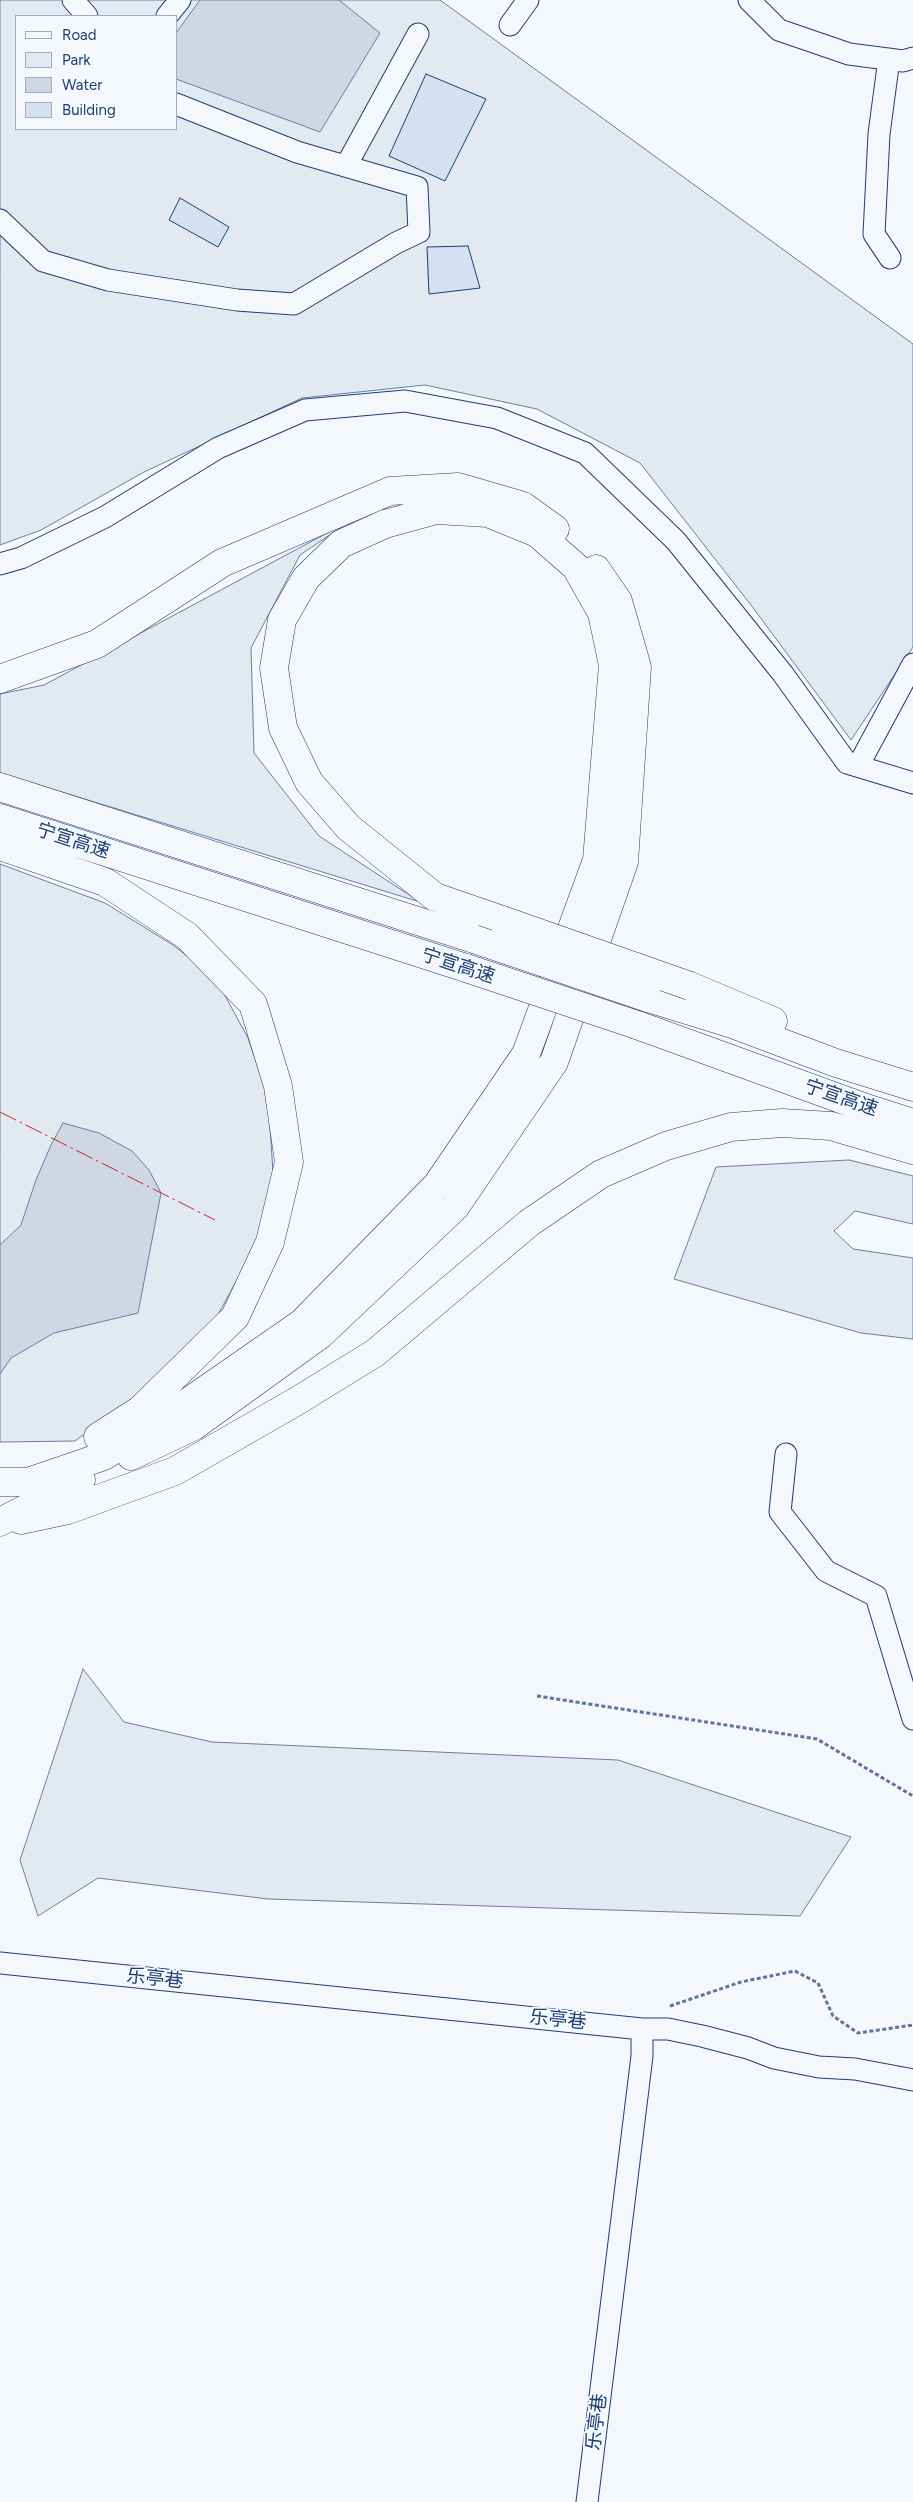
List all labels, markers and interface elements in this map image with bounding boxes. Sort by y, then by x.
legend [15,15,178,130]
text: Road [62,26,97,44]
text: Park [62,51,91,69]
text: Water [62,76,102,94]
text: Building [62,101,116,119]
street label: 宁宣高速 [33,818,113,864]
street label: 宁宣高速 [418,943,498,989]
street label: 宁宣高速 [801,1075,881,1121]
street label: 乐亭巷 [125,1965,185,1993]
street label: 乐亭巷 [528,2006,588,2034]
street label: 乐亭巷 [582,2392,612,2452]

